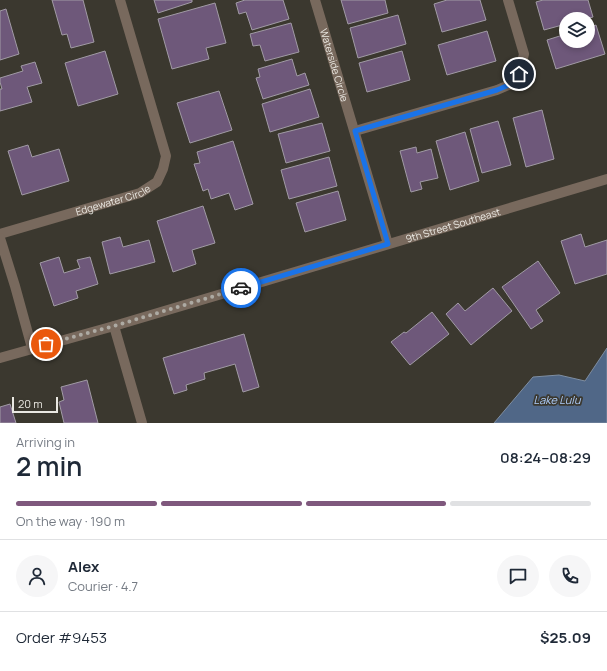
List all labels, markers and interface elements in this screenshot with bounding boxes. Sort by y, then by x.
map controls [559,12,595,48]
button: layers [559,12,595,48]
street label: Waterside Circle [317,27,352,103]
pin [502,57,536,91]
icon: home [508,63,530,85]
street label: Edgewater Circle [74,181,153,219]
street label: 9th Street Southeast [404,204,502,246]
courier [221,268,261,308]
icon: car [230,277,252,299]
pin [29,327,63,361]
icon: bag [35,333,57,355]
water label: Lake Lulu [534,392,582,407]
scale bar [12,395,58,414]
text: 20 m [18,396,43,411]
text: Arriving in [16,433,75,451]
text: 08:24–08:29 [500,447,591,468]
text: 2 min [16,448,82,484]
text: On the way · 190 m [16,512,125,530]
button: person [16,555,58,597]
button: chat [497,555,539,597]
button: phone [549,555,591,597]
text: Alex [68,556,99,577]
text: Courier · 4.7 [68,577,138,595]
text: Order #9453 [16,627,107,648]
text: $25.09 [540,627,591,648]

